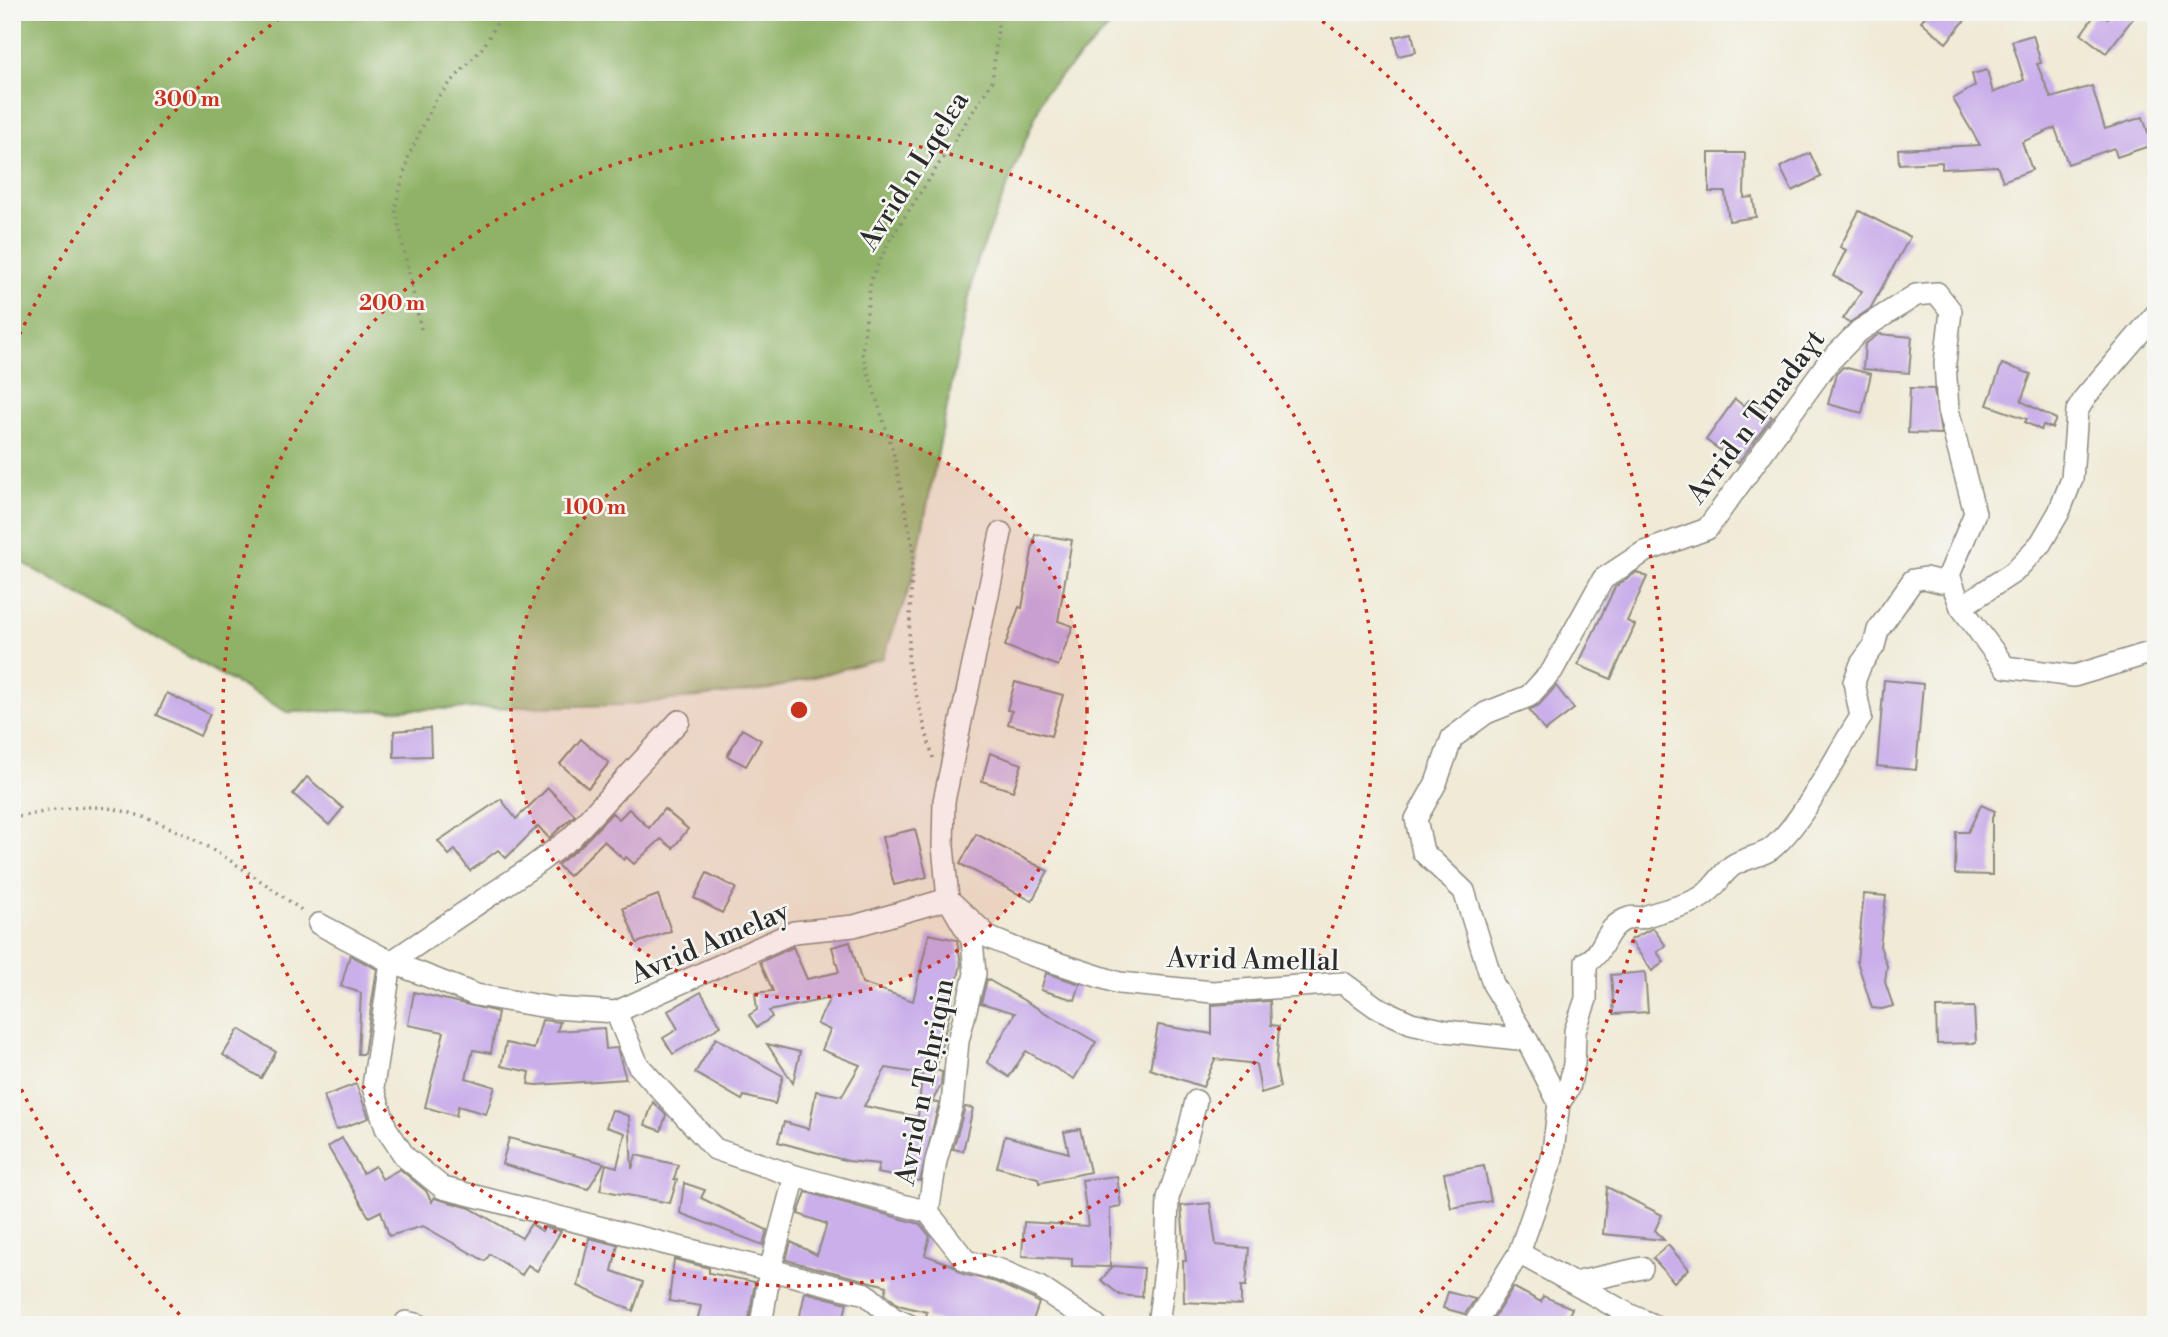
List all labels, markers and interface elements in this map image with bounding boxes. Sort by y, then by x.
street label: Avrid n Lqelɛa [851,84,977,258]
text: 300 m [154,87,220,113]
text: 200 m [359,291,425,317]
street label: Avrid n Tmadaɣt [1679,323,1833,512]
text: 100 m [564,495,626,521]
centre of rings [787,698,811,722]
street label: Avrid Amelay [624,894,795,993]
street label: Avrid Amellal [1166,941,1339,979]
street label: Avrid n Teḥṛiqin [888,975,962,1189]

